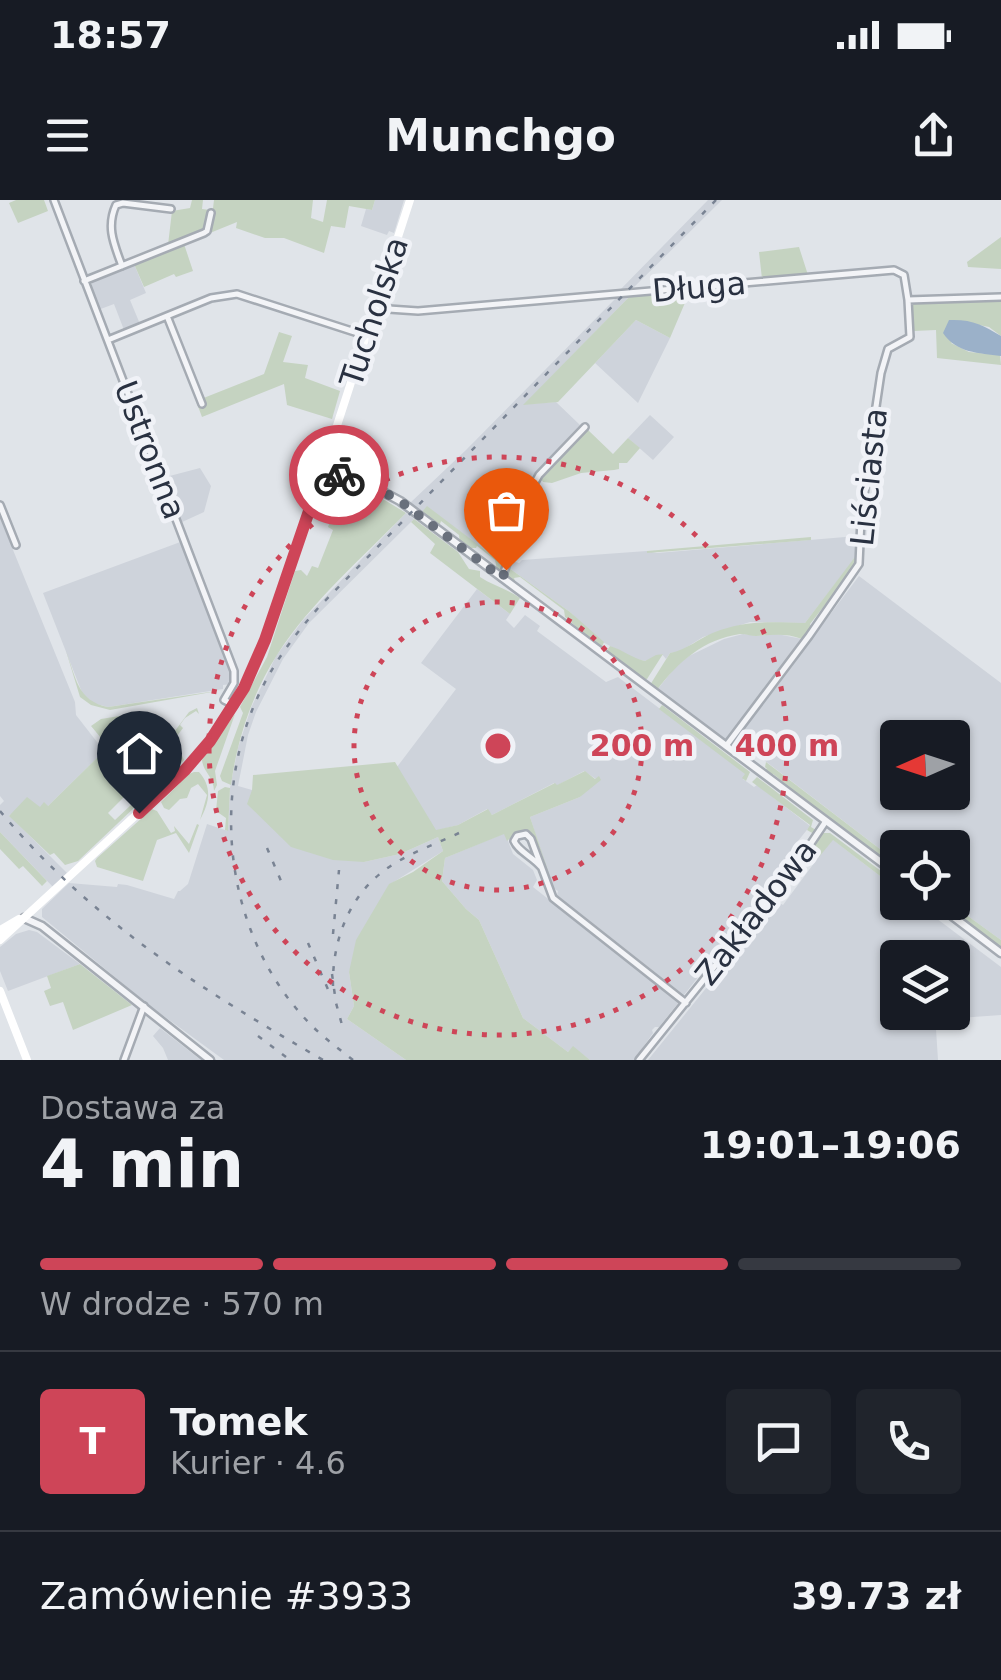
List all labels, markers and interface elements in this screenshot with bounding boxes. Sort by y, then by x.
text: 18:57 [50,13,171,57]
icon: menu [40,108,95,163]
icon: share [906,108,961,163]
text: Munchgo [385,109,616,162]
street label: Tucholska [332,232,416,393]
street label: Długa [651,264,747,310]
street label: Ustronna [106,376,194,524]
street label: Liściasta [843,406,895,548]
courier [289,425,389,525]
icon: bike [312,448,367,503]
pin [464,468,549,571]
icon: bag [479,483,534,538]
pin [97,711,182,814]
north arrow [880,720,970,810]
map controls [880,720,970,1030]
icon: home [112,726,167,781]
centre of rings [480,728,516,764]
text: 200 m [590,728,694,763]
text: 400 m [735,728,839,763]
button: locate [880,830,970,920]
street label: Zakładowa [687,832,825,992]
button: layers [880,940,970,1030]
text: Dostawa za [40,1089,225,1127]
text: 19:01–19:06 [700,1123,961,1167]
text: 4 min [40,1127,244,1202]
text: W drodze · 570 m [40,1285,324,1323]
button: chat [726,1389,831,1494]
button: phone [856,1389,961,1494]
text: Tomek [170,1400,308,1444]
text: T [80,1419,105,1463]
text: Kurier · 4.6 [170,1444,346,1482]
text: Zamówienie #3933 [40,1574,413,1618]
text: 39.73 zł [791,1574,961,1618]

